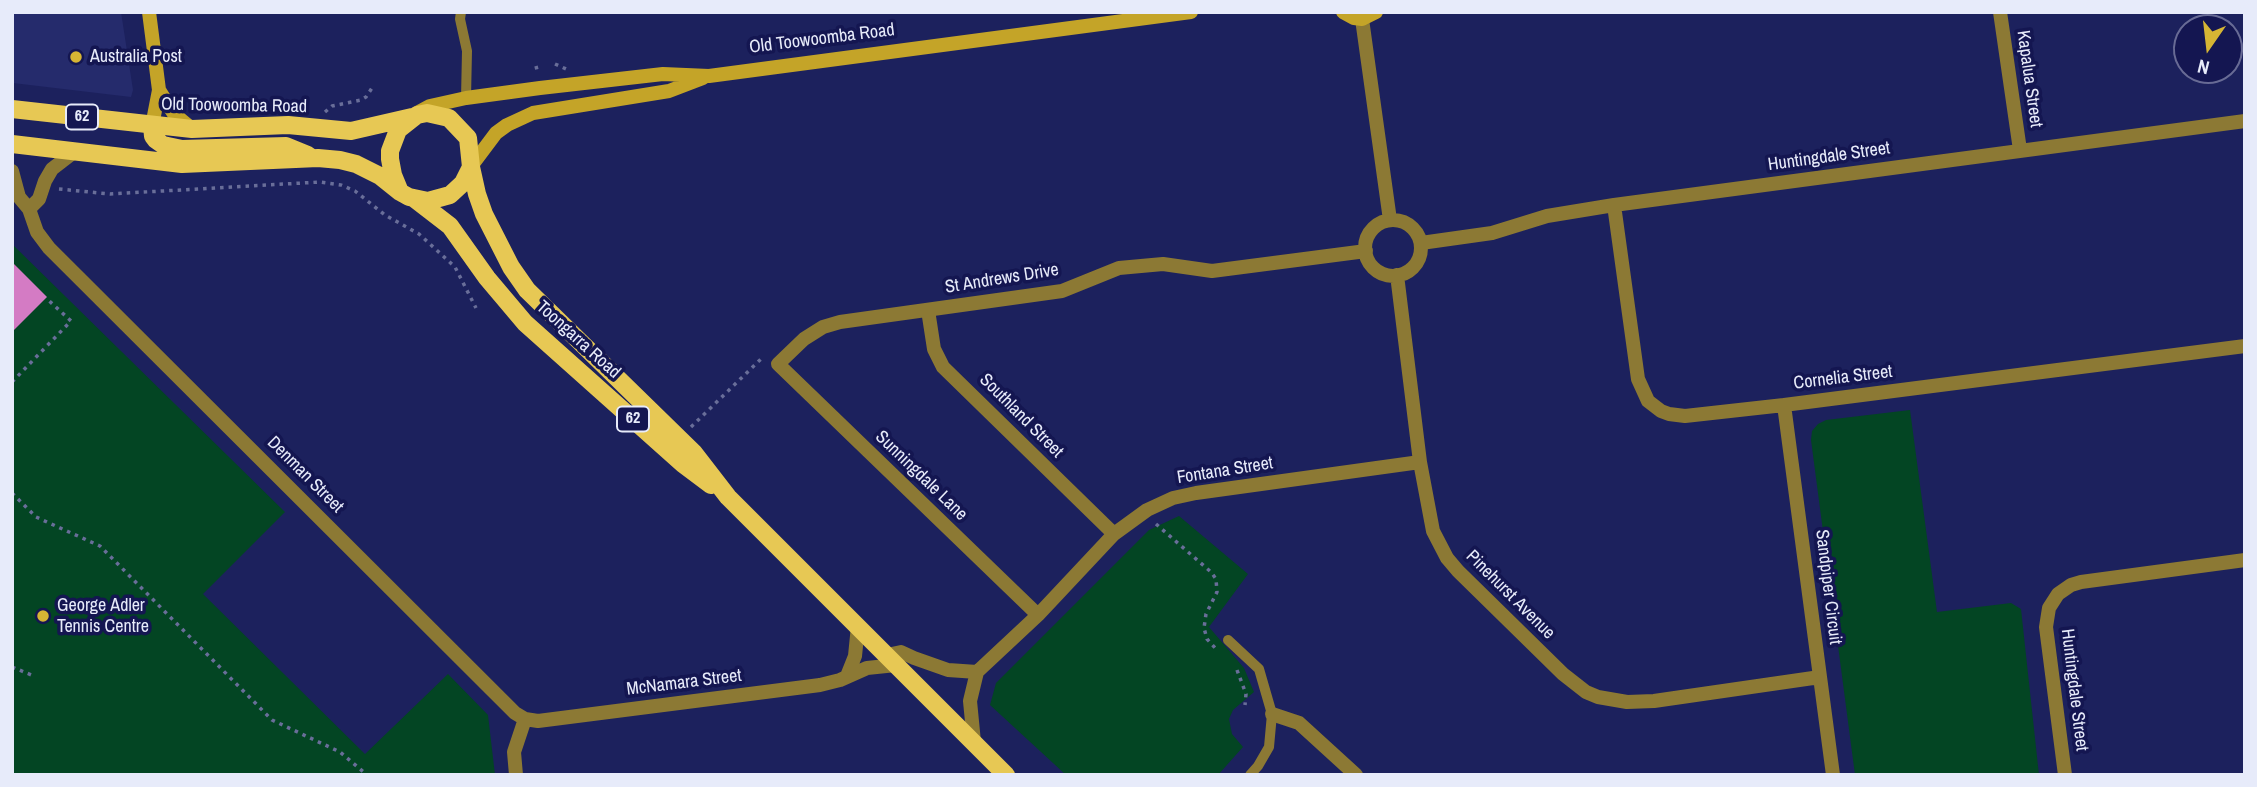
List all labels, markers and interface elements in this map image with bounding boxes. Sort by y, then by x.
north arrow [2173,14,2243,84]
street label: Old Toowoomba Road [748,19,896,59]
street label: Kapalua Street [2012,29,2046,129]
place label: Australia Post [90,46,182,68]
marker: Australia Post [68,49,84,65]
text: N [2195,53,2212,81]
street label: Old Toowoomba Road [161,94,307,118]
road number: 62 [66,105,98,130]
street label: Huntingdale Street [1767,138,1891,176]
street label: St Andrews Drive [944,259,1060,299]
street label: Toongarra Road [531,297,625,383]
street label: Cornelia Street [1792,361,1894,395]
street label: Southland Street [974,369,1068,463]
road number: 62 [617,406,649,432]
street label: Sunningdale Lane [870,427,972,525]
street label: Denman Street [262,432,348,518]
street label: Fontana Street [1175,453,1275,489]
street label: Sandpiper Circuit [1810,528,1846,646]
street label: Pinehurst Avenue [1461,546,1559,644]
place label: George Adler Tennis Centre [57,595,149,638]
marker: George Adler Tennis Centre [35,608,51,624]
street label: Huntingdale Street [2056,628,2092,752]
street label: McNamara Street [625,665,743,701]

